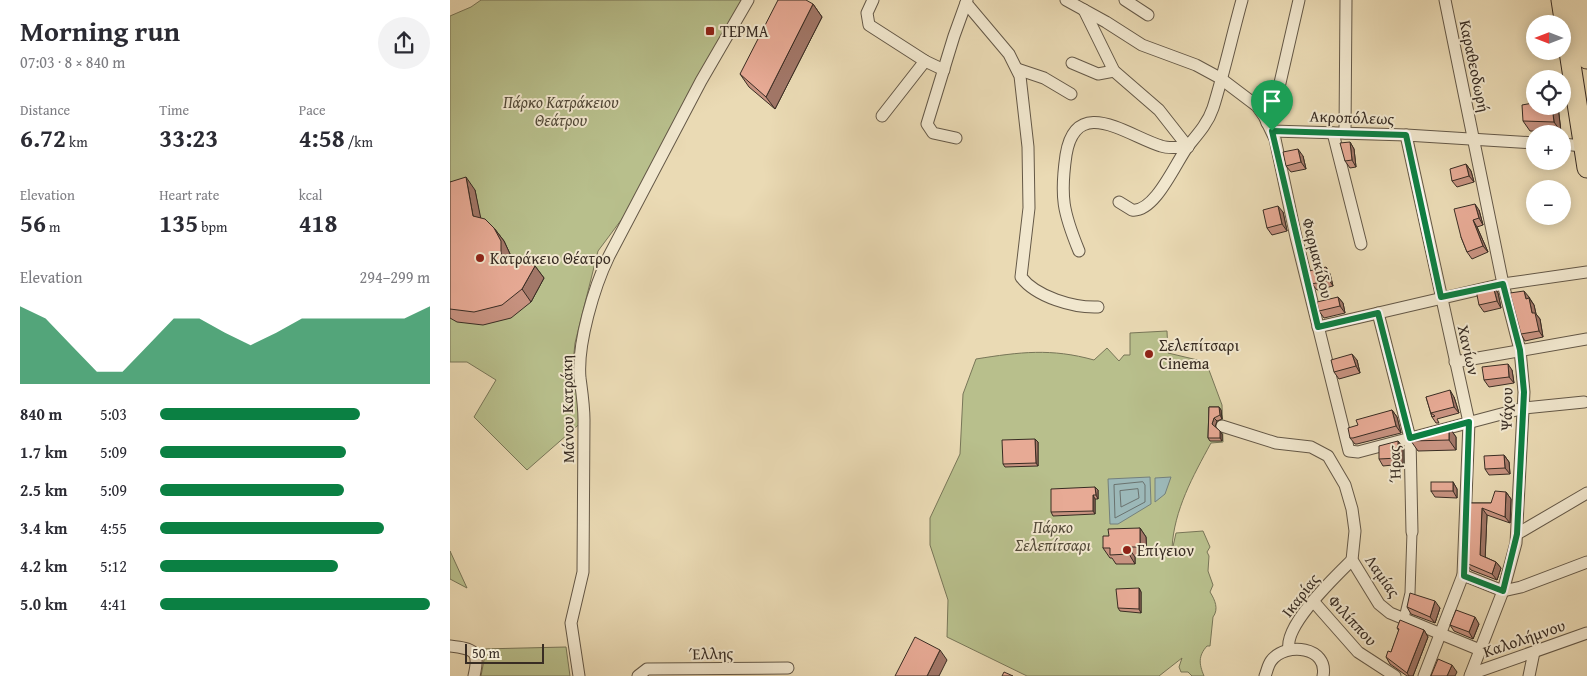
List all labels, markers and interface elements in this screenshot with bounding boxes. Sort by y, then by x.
text: Morning run [20,10,180,51]
north arrow [1526,15,1571,60]
map controls [1526,15,1571,225]
button: share [378,17,430,69]
street label: Καραθεοδωρή [1454,18,1496,114]
place label: ΤΕΡΜΑ [720,19,769,43]
marker: ΤΕΡΜΑ [704,25,716,37]
text: 07:03 · 8 × 840 m [20,50,125,74]
button: locate [1526,70,1571,115]
pin [1251,80,1293,131]
icon: arrive [1258,87,1286,115]
park label: Πάρκο Κατράκειου Θεάτρου [502,90,619,132]
text: Distance [20,100,70,120]
text: Time [159,100,189,120]
text: Pace [299,100,326,120]
street label: Ακροπόλεως [1309,104,1395,130]
text: 6.72 [20,120,66,156]
text: 33:23 [159,120,218,156]
text: 4:58 [299,120,345,156]
button: + [1526,125,1571,170]
text: km [66,132,88,152]
text: /km [345,132,373,152]
button: − [1526,180,1571,225]
text: Elevation [20,185,75,205]
text: Heart rate [159,185,219,205]
text: kcal [299,185,323,205]
text: 56 [20,205,46,241]
text: 135 [159,205,198,241]
text: 418 [299,205,338,241]
street label: Φαρμακίδου [1296,215,1340,301]
text: m [46,217,60,237]
text: bpm [198,217,228,237]
place label: Κατράκειο Θέατρο [490,246,611,270]
marker: Κατράκειο Θέατρο [474,252,486,264]
text: Elevation [20,265,83,289]
text: 294–299 m [360,265,430,289]
street label: Χανίων [1452,322,1486,378]
place label: Σελεπίτσαρι Cinema [1159,333,1239,375]
marker: Σελεπίτσαρι Cinema [1143,348,1155,360]
street label: Μάνου Κατράκη [554,355,580,463]
street label: Ψάχου [1494,387,1518,432]
text: 840 m [20,402,62,426]
text: 5:03 [100,402,127,426]
text: 1.7 km [20,440,67,464]
text: 5:09 [100,440,127,464]
street label: Ήρας [1381,445,1407,483]
text: 2.5 km [20,478,67,502]
text: 5:09 [100,478,127,502]
park label: Πάρκο Σελεπίτσαρι [1015,515,1092,557]
text: 3.4 km [20,516,67,540]
text: 4:55 [100,516,127,540]
place label: Επίγειον [1137,538,1194,562]
marker: Επίγειον [1121,544,1133,556]
street label: Λαμίας [1360,550,1407,602]
text: 4.2 km [20,554,67,578]
text: 5:12 [100,554,127,578]
street label: Ικαρίας [1275,568,1325,622]
street label: Φιλίππου [1323,589,1383,651]
text: 5.0 km [20,592,67,616]
text: 4:41 [100,592,127,616]
street label: Καλολήμνου [1480,613,1568,663]
scale bar [465,641,544,664]
street label: Έλλης [689,641,734,665]
text: 50 m [472,643,500,663]

